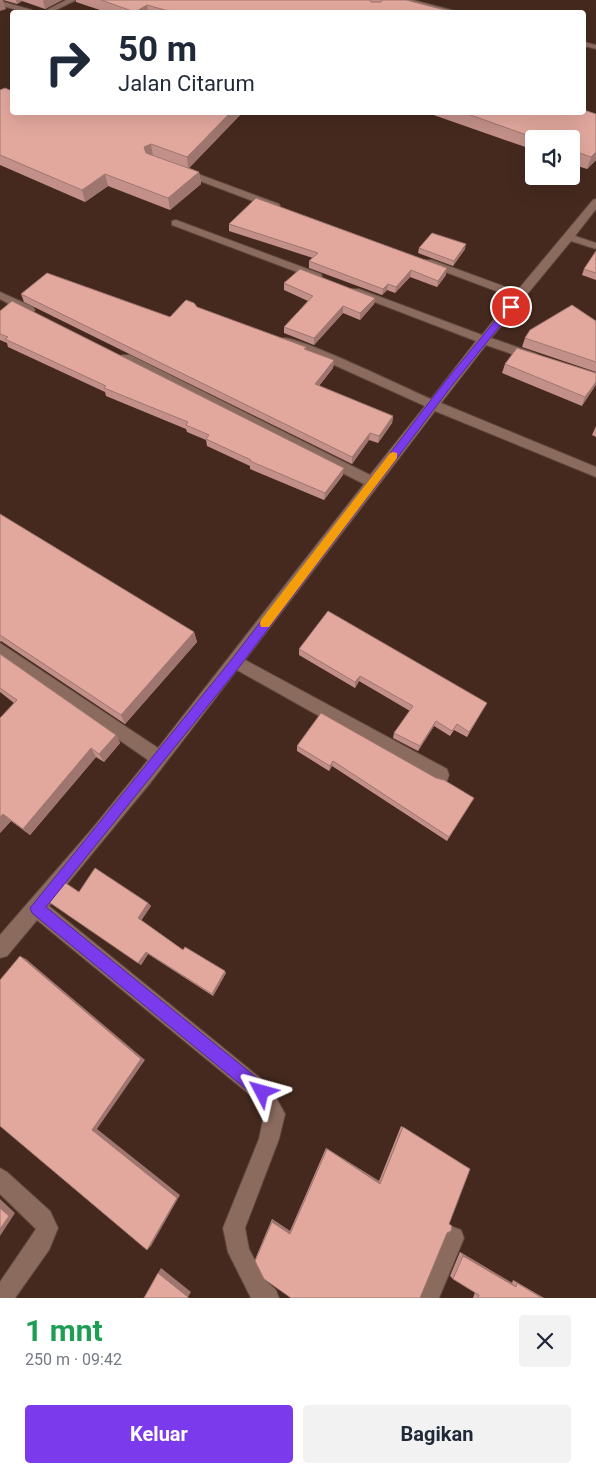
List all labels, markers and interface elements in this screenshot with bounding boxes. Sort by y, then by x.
text: 50 m [118,29,197,70]
icon: right [35,30,100,95]
text: Jalan Citarum [118,71,255,96]
map controls [525,130,580,185]
button: sound [525,130,580,185]
pin [490,286,532,328]
icon: arrive [497,293,525,321]
position arrow [235,1065,287,1117]
text: 1 mnt [25,1313,103,1348]
button: close [519,1315,571,1367]
text: 250 m · 09:42 [25,1350,122,1369]
button: Keluar [25,1405,293,1463]
button: Bagikan [303,1405,571,1463]

